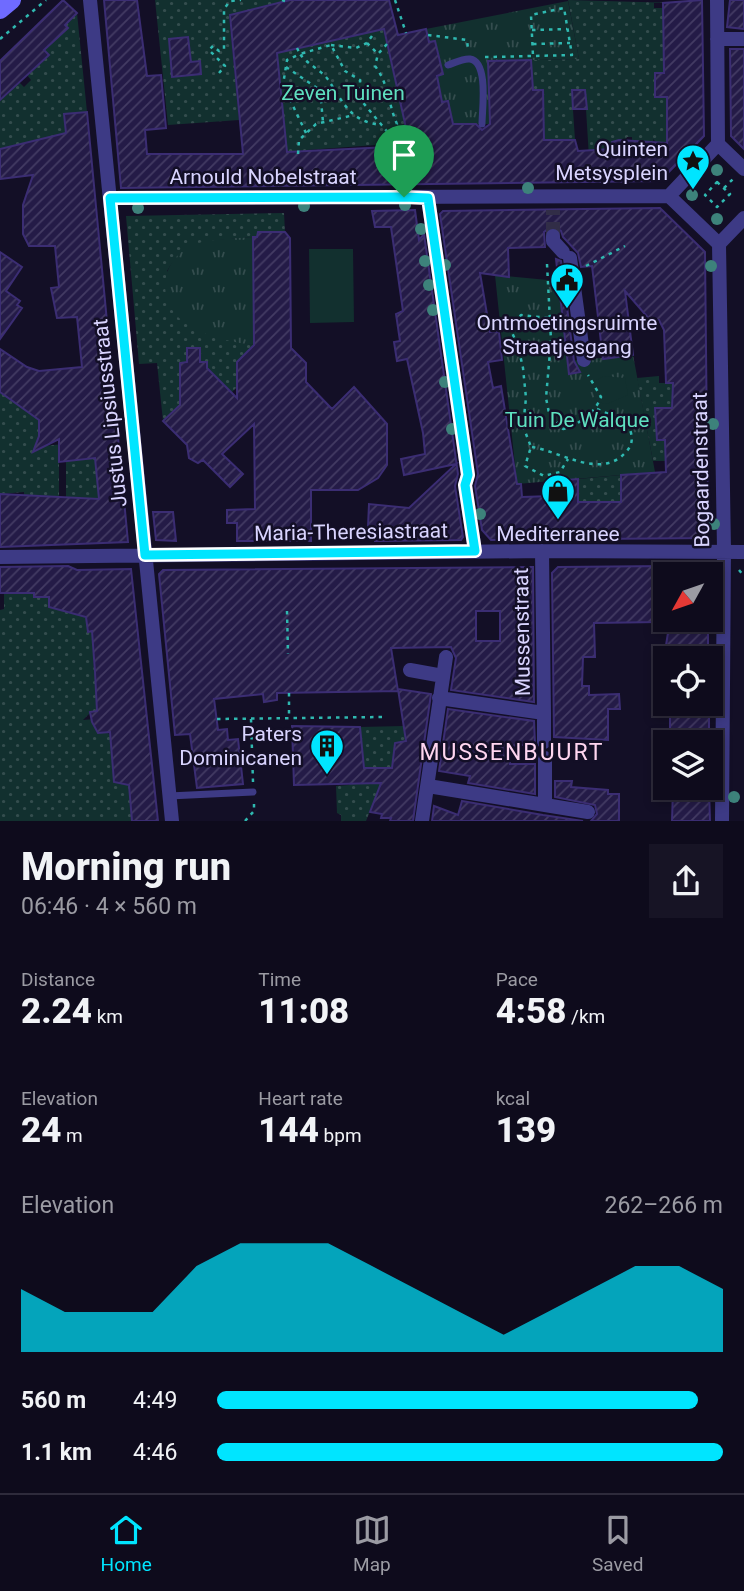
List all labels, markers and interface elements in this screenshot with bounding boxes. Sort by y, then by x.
park label: Zeven Tuinen [281,81,405,105]
pin [374,125,434,197]
icon: arrive [385,136,423,174]
place label: Quinten Metsysplein [555,137,668,185]
place icon: Quinten Metsysplein [674,142,712,191]
street label: Arnould Nobelstraat [169,165,357,189]
public building icon: Ontmoetingsruimte Straatjesgang [548,261,586,310]
place label: Ontmoetingsruimte Straatjesgang [477,311,657,359]
street label: Justus Lipsiusstraat [88,318,132,508]
street label: Bogaardenstraat [688,392,714,548]
park label: Tuin De Walque [505,408,649,432]
shop icon: Mediterranee [539,472,577,521]
street label: Maria-Theresiastraat [254,518,448,546]
place label: Mediterranee [496,522,620,546]
north arrow [653,562,723,632]
map controls [653,562,723,800]
street label: Mussenstraat [509,567,535,696]
button: locate [653,646,723,716]
place label: Paters Dominicanen [179,722,302,770]
building icon: Paters Dominicanen [308,727,346,776]
button: layers [653,730,723,800]
district label: MUSSENBUURT [420,739,604,766]
button: share [649,844,723,918]
text: Morning run [21,845,231,889]
text: 06:46 · 4 × 560 m [21,893,197,920]
text: Distance [21,968,95,991]
text: Time [258,968,301,991]
text: Pace [496,968,538,991]
text: 2.24 [21,991,92,1032]
text: 11:08 [258,991,349,1032]
text: 4:58 [496,991,566,1032]
text: km [92,1005,123,1028]
text: /km [566,1005,605,1028]
text: Elevation [21,1087,98,1110]
text: Heart rate [258,1087,343,1110]
text: kcal [496,1087,530,1110]
text: 24 [21,1110,61,1151]
text: 144 [258,1110,319,1151]
text: 139 [496,1110,556,1151]
text: m [61,1124,83,1147]
text: bpm [319,1124,362,1147]
text: Elevation [21,1192,114,1219]
text: 262–266 m [604,1192,723,1219]
text: 560 m [21,1387,86,1414]
text: 4:49 [133,1387,177,1414]
text: 1.1 km [21,1439,92,1466]
text: 4:46 [133,1439,177,1466]
tab: Home [101,1511,152,1576]
tab: Map [353,1511,391,1576]
tab: Saved [592,1511,643,1576]

